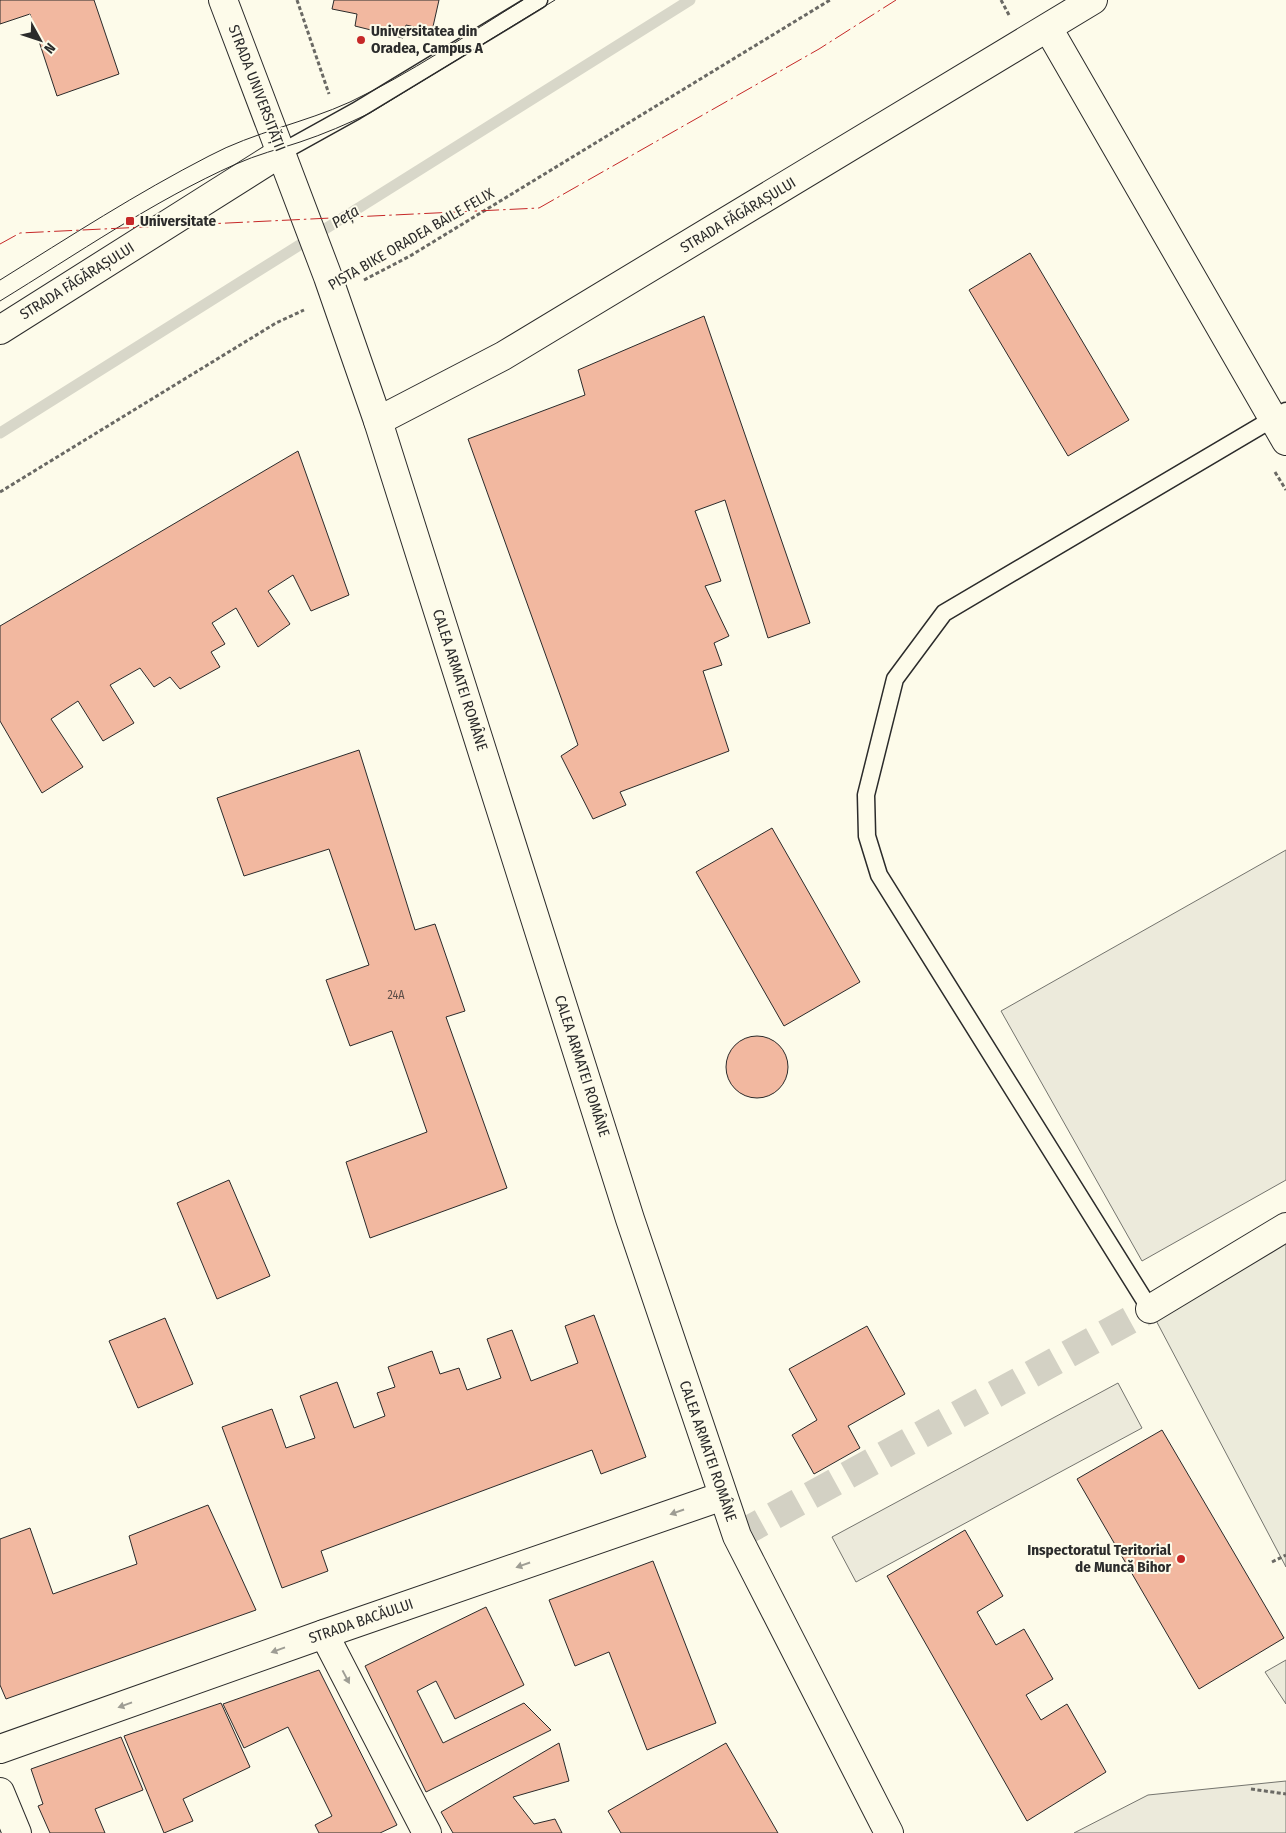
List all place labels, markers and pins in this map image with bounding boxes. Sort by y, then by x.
place label: Universitatea din Oradea, Campus A [371,22,484,57]
marker: Universitatea din Oradea, Campus A [355,34,367,46]
place label: Universitate [140,212,216,230]
marker: Universitate [124,215,136,227]
place label: Inspectoratul Teritorial de Muncă Bihor [1027,1541,1172,1576]
marker: Inspectoratul Teritorial de Muncă Bihor [1175,1553,1187,1565]

